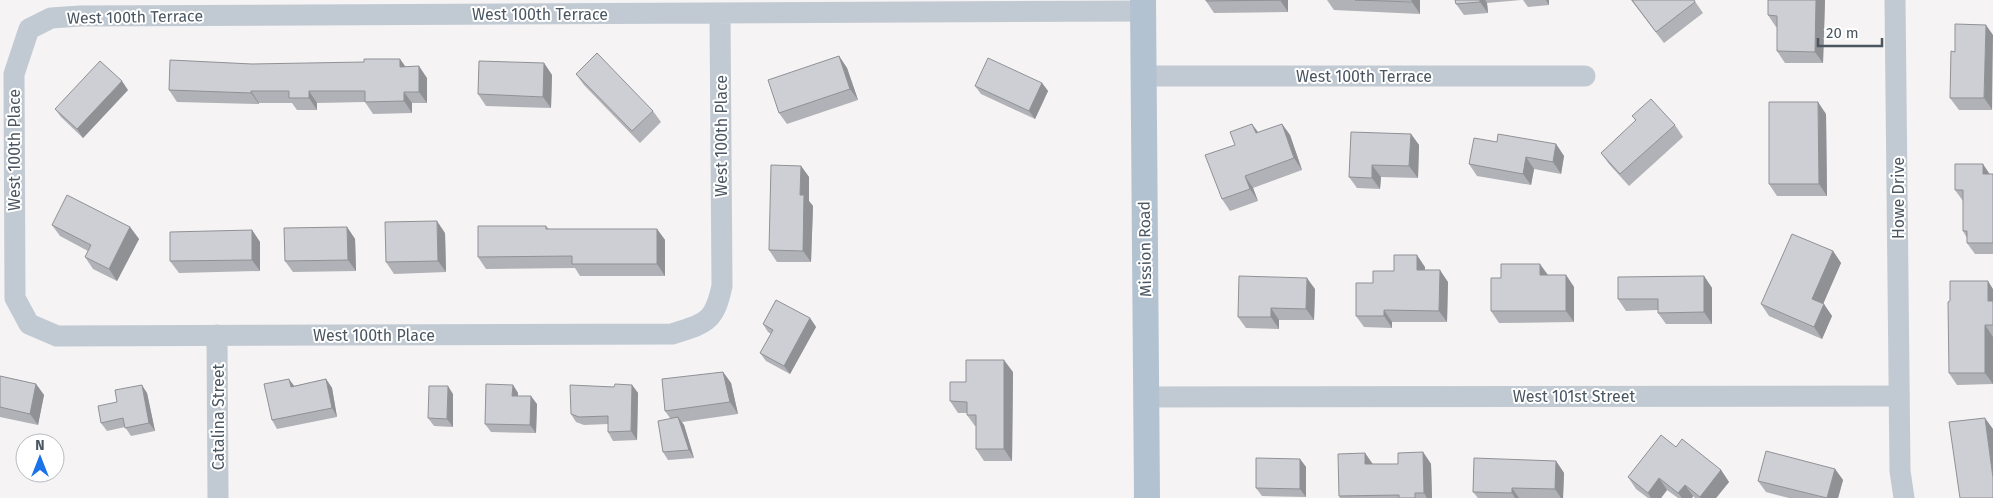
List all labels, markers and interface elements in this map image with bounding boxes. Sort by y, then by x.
street label: West 100th Terrace [472,5,608,24]
street label: West 100th Terrace [67,6,203,28]
scale bar [1818,15,1882,47]
text: 20 m [1826,24,1859,42]
street label: West 100th Terrace [1296,67,1432,86]
street label: West 100th Place [712,75,731,197]
street label: West 100th Place [5,89,24,211]
street label: Howe Drive [1889,157,1908,239]
street label: Mission Road [1135,201,1155,297]
street label: West 100th Place [313,326,435,345]
street label: Catalina Street [209,363,228,470]
street label: West 101st Street [1513,387,1635,406]
north arrow [15,433,65,483]
text: N [35,437,45,454]

